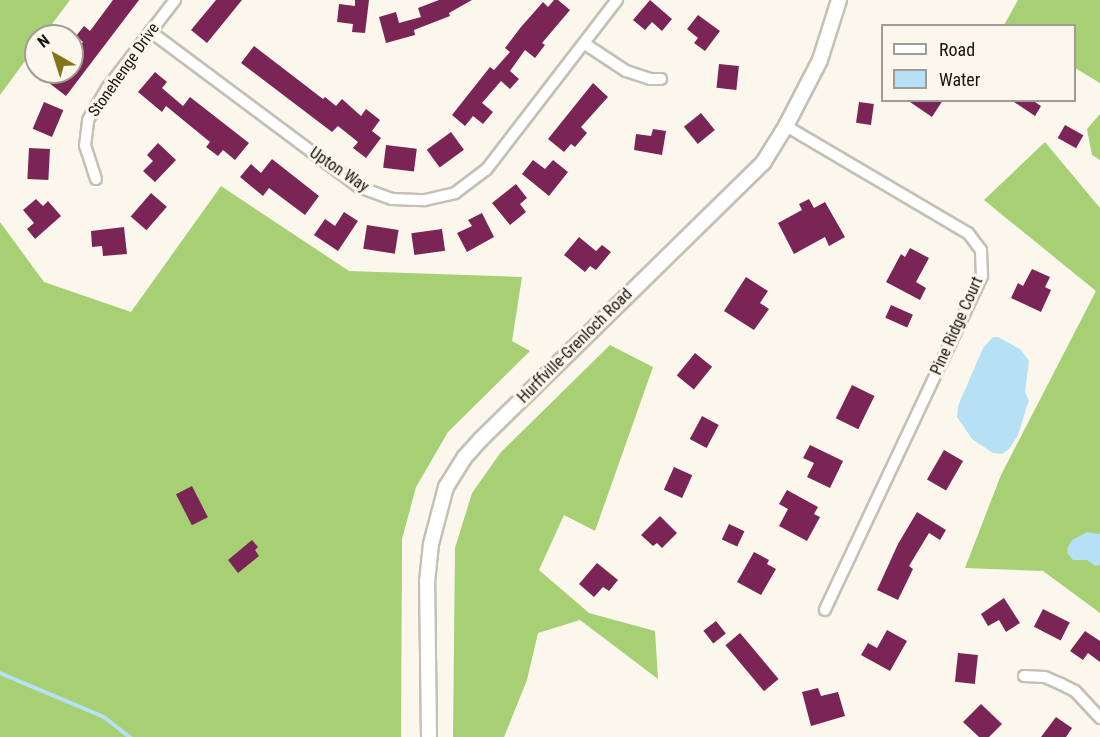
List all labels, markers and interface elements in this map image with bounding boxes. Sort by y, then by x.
street label: Stonehenge Drive [85,19,163,121]
north arrow [24,24,84,84]
legend [881,24,1076,102]
text: N [34,31,53,52]
text: Road [939,39,975,60]
text: Water [939,69,980,90]
street label: Upton Way [306,143,372,197]
street label: Pine Ridge Court [927,274,987,378]
street label: Hurffville-Grenloch Road [514,285,636,407]

